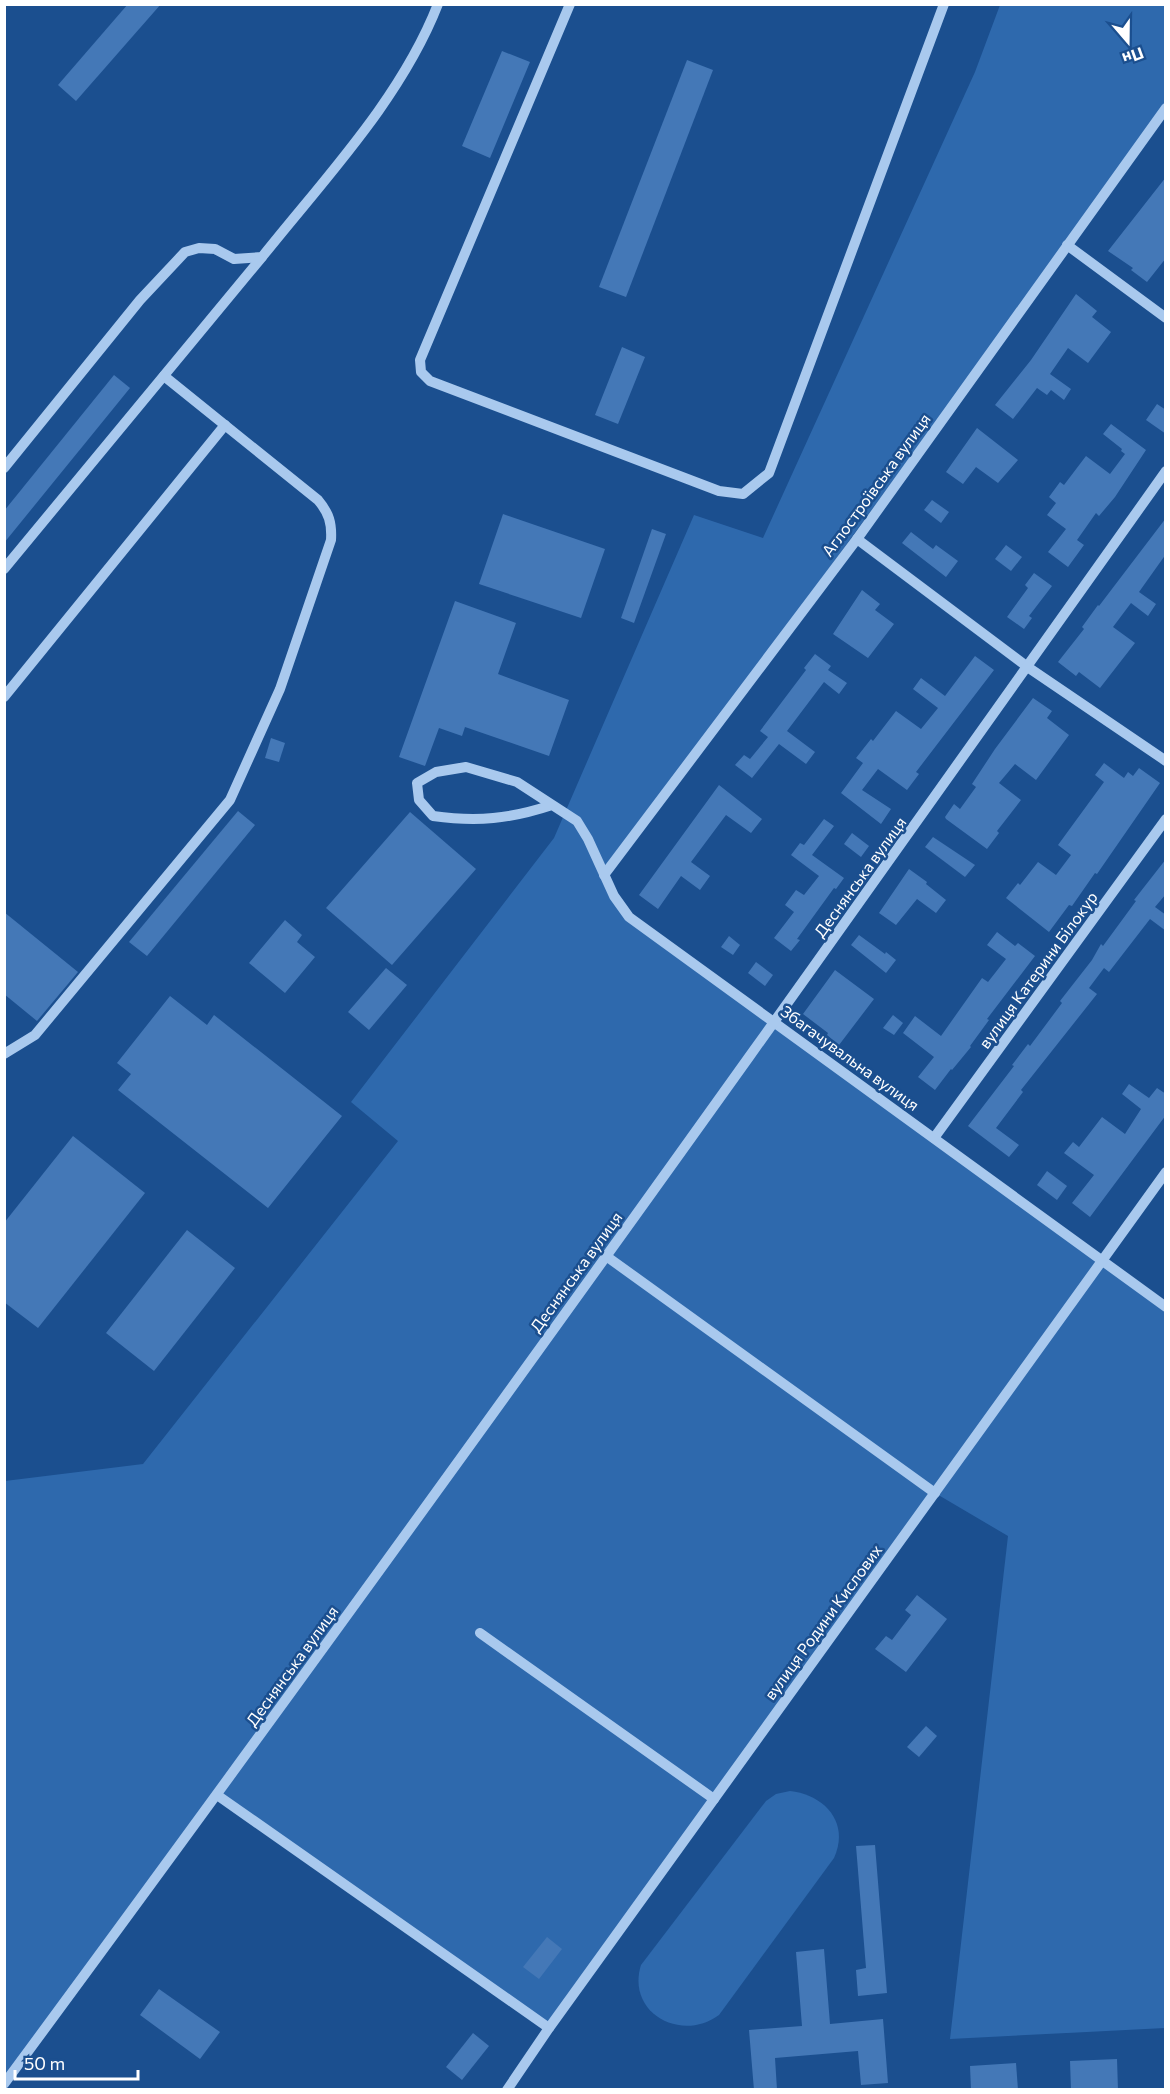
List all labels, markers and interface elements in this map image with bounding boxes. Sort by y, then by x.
north arrow [1098,12,1158,72]
text: Пн [1120,44,1147,69]
street label: Аглостроївська вулиця [817,410,934,560]
street label: Деснянська вулиця [810,813,910,940]
street label: вулиця Катерини Білокур [974,888,1101,1052]
street label: Збагачувальна вулиця [777,1001,923,1114]
street label: Деснянська вулиця [526,1208,626,1335]
street label: вулиця Родини Кислових [760,1540,886,1703]
street label: Деснянська вулиця [242,1602,342,1729]
scale bar [15,2043,138,2081]
text: 50 m [24,2052,65,2074]

